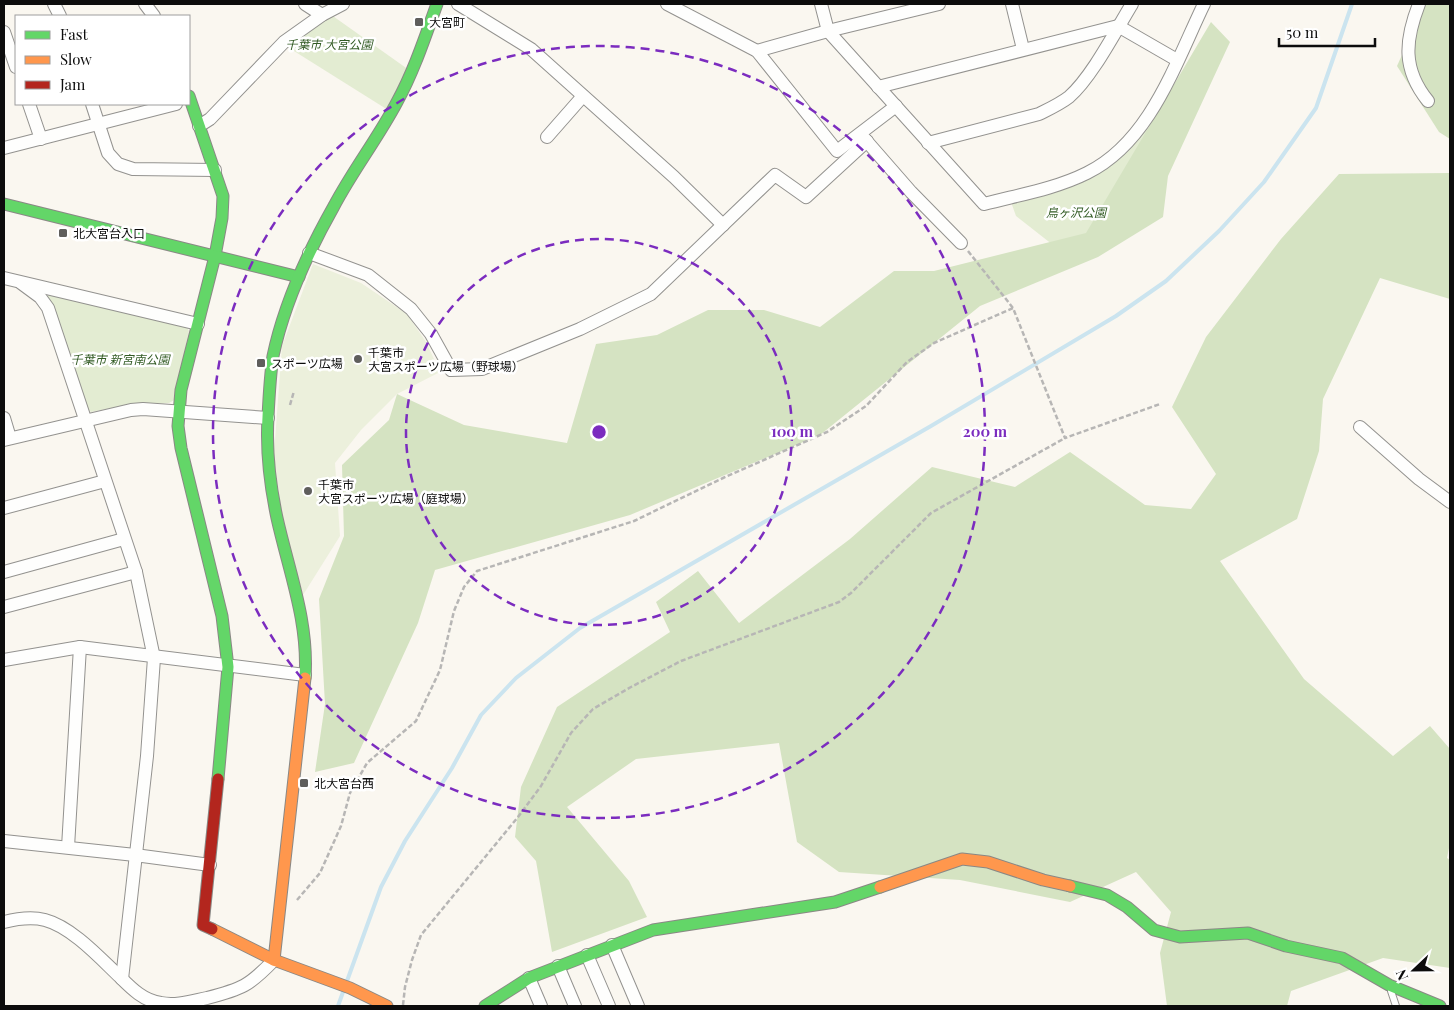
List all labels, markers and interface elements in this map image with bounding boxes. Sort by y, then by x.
place label: 大宮町 [429,14,465,30]
legend [15,15,190,105]
scale bar [1279,15,1375,47]
marker: 大宮町 [413,16,425,28]
text: 50 m [1286,22,1319,42]
text: Fast [60,24,89,44]
park label: 千葉市 大宮公園 [285,36,375,52]
text: Slow [60,49,92,69]
text: Jam [59,74,86,94]
park label: 鳥ヶ沢公園 [1046,204,1108,220]
place label: 北大宮台入口 [73,225,145,241]
marker: 北大宮台入口 [57,227,69,239]
place label: 千葉市 大宮スポーツ広場（野球場） [368,344,524,374]
park label: 千葉市 新宮南公園 [70,351,172,367]
marker: 千葉市 大宮スポーツ広場（野球場） [352,353,364,365]
place label: スポーツ広場 [271,355,343,371]
marker: スポーツ広場 [255,357,267,369]
text: 100 m [771,421,814,441]
text: 200 m [963,421,1008,441]
centre of rings [590,423,608,441]
place label: 千葉市 大宮スポーツ広場（庭球場） [318,476,474,506]
marker: 千葉市 大宮スポーツ広場（庭球場） [302,485,314,497]
place label: 北大宮台西 [314,775,374,791]
marker: 北大宮台西 [298,777,310,789]
north arrow [1389,945,1439,995]
text: N [1391,967,1412,983]

